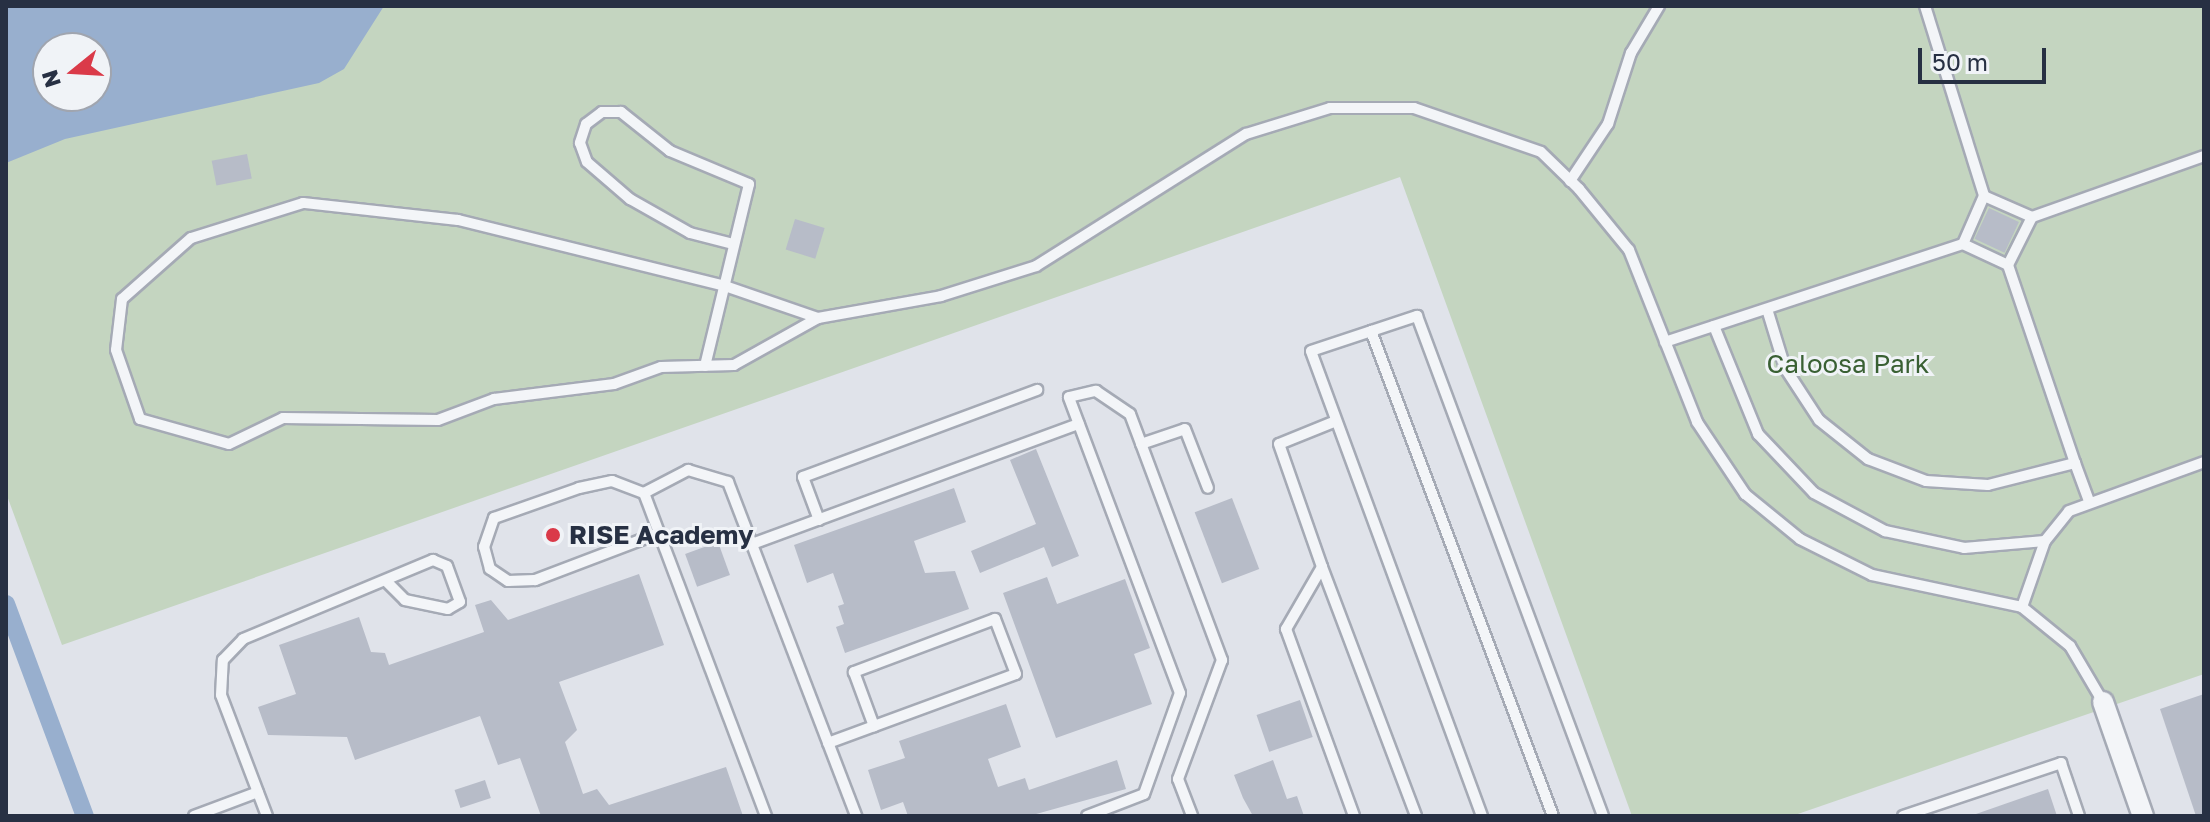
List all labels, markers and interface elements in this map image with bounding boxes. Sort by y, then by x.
north arrow [32,32,112,112]
scale bar [1922,32,2050,82]
text: 50 m [1932,47,1988,76]
text: N [35,67,66,91]
park label: Caloosa Park [1767,348,1929,380]
place label: RISE Academy [569,519,754,551]
marker: RISE Academy [544,526,562,544]

